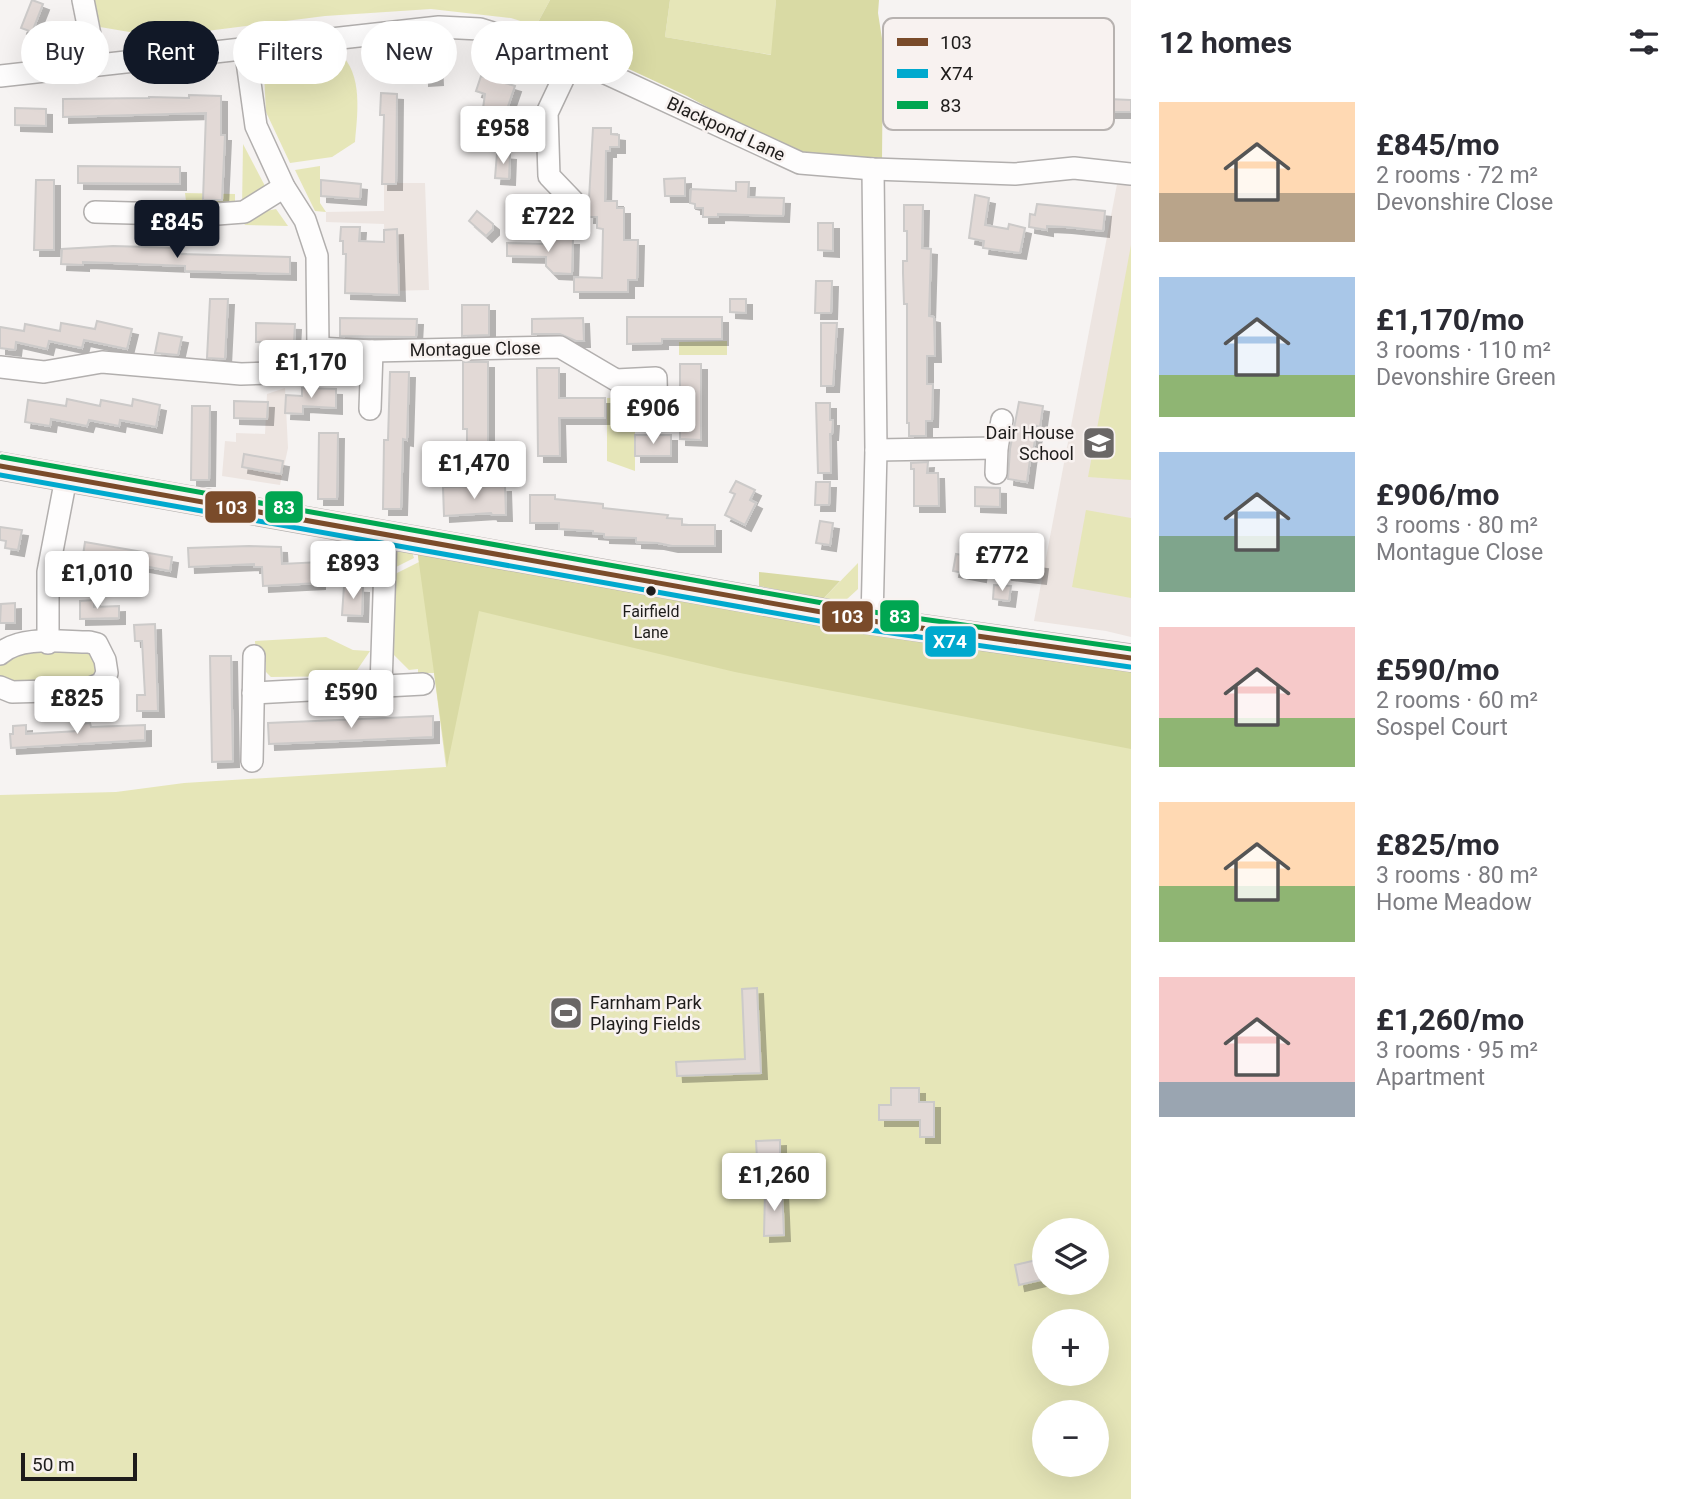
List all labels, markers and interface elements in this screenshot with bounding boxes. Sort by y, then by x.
legend [883,18,1114,130]
chip: Buy [21,21,109,84]
chip: Rent [123,21,219,84]
chip: Filters [233,21,347,84]
chip: New [361,21,457,84]
chip: Apartment [471,21,633,84]
icon: filters [1625,23,1663,61]
text: 12 homes [1159,25,1292,60]
text: 103 [940,31,972,54]
text: X74 [940,62,974,85]
street label: Blackpond Lane [664,92,789,165]
text: 83 [940,94,961,117]
pin: £958 [462,106,544,166]
text: £958 [476,115,530,142]
text: £845/mo [1376,127,1500,162]
icon: home [1215,130,1299,214]
text: 2 rooms · 72 m² [1376,162,1538,189]
text: Devonshire Close [1376,189,1553,216]
pin: £722 [507,194,589,254]
pin: £845 [136,201,218,260]
text: £722 [521,203,575,230]
text: £845 [150,209,204,236]
text: £1,170/mo [1376,302,1524,337]
icon: home [1215,305,1299,389]
street label: Montague Close [409,337,541,360]
text: 3 rooms · 110 m² [1376,337,1551,364]
pin: £1,170 [254,340,368,400]
text: £1,170 [275,349,347,376]
text: Devonshire Green [1376,364,1556,391]
pin: £906 [612,386,694,446]
text: £906 [626,395,680,422]
place label: Dair House School [986,422,1074,464]
school or university icon: Dair House School [1080,424,1118,462]
pin: £1,470 [417,442,531,501]
text: £1,470 [438,450,510,477]
text: £906/mo [1376,477,1500,512]
icon: home [1215,480,1299,564]
line badge: 103 [204,490,257,524]
line badge: 83 [264,490,304,524]
text: 103 [215,496,247,519]
text: 83 [273,496,295,519]
text: 3 rooms · 80 m² [1376,512,1538,539]
pin: £772 [961,534,1043,593]
text: Montague Close [1376,539,1543,566]
pin: £893 [312,542,394,601]
text: £772 [975,542,1029,569]
text: £893 [326,550,380,577]
pin: £1,010 [40,552,154,611]
text: £1,010 [61,560,133,587]
marker: Fairfield Lane [644,584,658,598]
line badge: 83 [879,599,920,633]
line badge: 103 [821,600,874,633]
place label: Fairfield Lane [623,602,679,642]
text: 103 [831,605,863,628]
text: 83 [889,605,911,628]
line badge: X74 [924,625,977,658]
text: X74 [933,630,967,653]
text: £590/mo [1376,652,1500,687]
icon: home [1215,655,1299,739]
pin: £590 [310,670,392,730]
pin: £825 [36,676,118,736]
text: £590 [324,679,378,706]
text: £825 [50,685,104,712]
text: 2 rooms · 60 m² [1376,687,1538,714]
text: Sospel Court [1376,714,1508,741]
text: £825/mo [1376,827,1500,862]
icon: home [1215,830,1299,914]
text: 3 rooms · 80 m² [1376,862,1538,889]
text: Home Meadow [1376,889,1532,916]
place label: Farnham Park Playing Fields [590,992,703,1034]
sports icon: Farnham Park Playing Fields [547,994,585,1032]
text: £1,260/mo [1376,1002,1524,1037]
icon: home [1215,1005,1299,1089]
text: 3 rooms · 95 m² [1376,1037,1538,1064]
text: Apartment [1376,1064,1485,1091]
pin: £1,260 [717,1154,831,1213]
text: £1,260 [738,1162,810,1189]
map controls [1032,1218,1109,1477]
button: layers [1032,1218,1109,1295]
button: + [1032,1309,1109,1386]
button: − [1032,1400,1109,1477]
scale bar [21,1450,136,1482]
text: 50 m [32,1453,75,1476]

